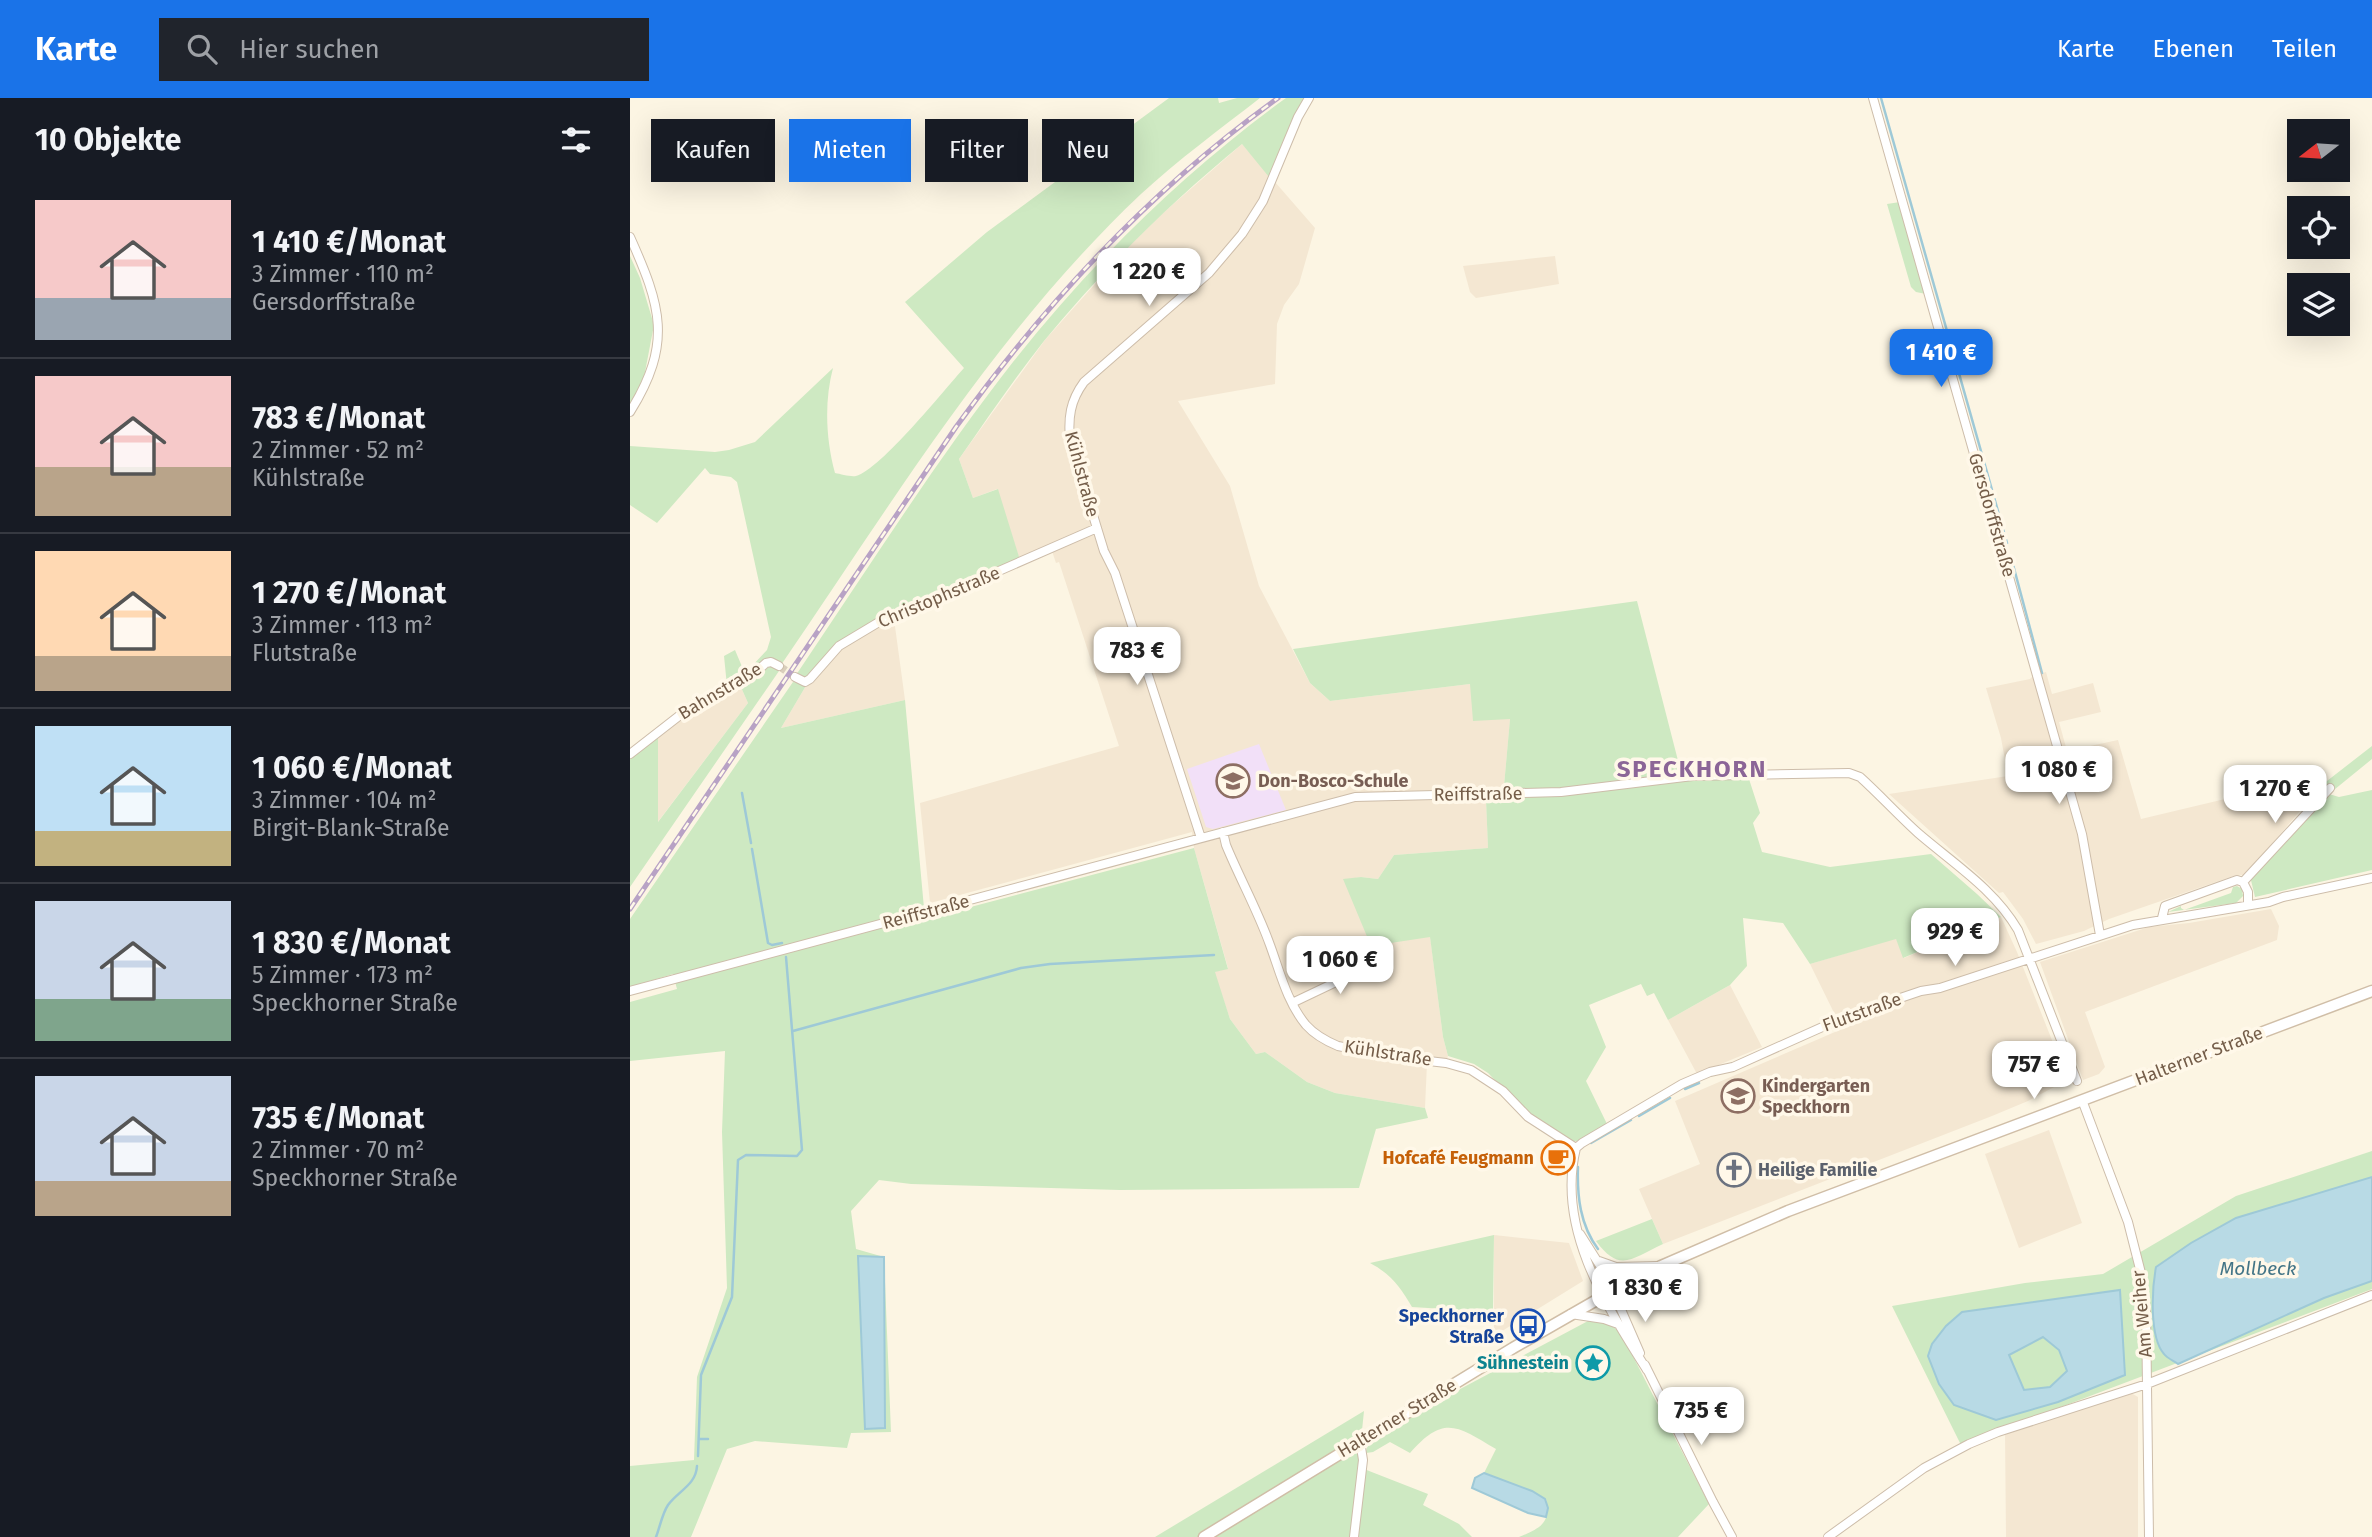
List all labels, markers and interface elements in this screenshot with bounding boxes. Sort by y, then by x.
search box [159,18,649,81]
text: Karte [35,29,117,69]
icon: search [183,30,221,68]
text: Hier suchen [239,34,380,65]
text: Karte [2057,35,2115,63]
text: Ebenen [2153,35,2234,63]
text: Teilen [2272,35,2337,63]
chip: Kaufen [651,119,775,182]
chip: Mieten [789,119,911,182]
chip: Filter [925,119,1028,182]
chip: Neu [1042,119,1134,182]
north arrow [2287,119,2350,182]
map controls [2287,119,2350,336]
icon: filters [557,121,595,159]
text: 10 Objekte [35,122,181,158]
button: locate [2287,196,2350,259]
text: 1 410 €/Monat [252,224,446,260]
icon: home [91,228,175,312]
pin: 1 220 € [1084,248,1214,308]
text: 1 220 € [1113,257,1185,285]
text: 3 Zimmer · 110 m² [252,260,434,288]
button: layers [2287,273,2350,336]
text: Gersdorffstraße [252,288,415,316]
pin: 1 410 € [1876,330,2006,389]
text: 1 410 € [1906,338,1976,366]
text: 783 €/Monat [252,400,425,436]
icon: home [91,404,175,488]
street label: Kühlstraße [1060,429,1104,519]
text: 2 Zimmer · 52 m² [252,436,424,464]
street label: Gersdorffstraße [1964,450,2020,580]
text: Kühlstraße [252,464,365,492]
street label: Christophstraße [875,561,1003,633]
text: 1 270 €/Monat [252,575,446,611]
icon: home [91,579,175,663]
text: 3 Zimmer · 113 m² [252,611,433,639]
pin: 783 € [1088,628,1186,687]
text: 783 € [1110,636,1164,664]
text: Flutstraße [252,639,357,667]
street label: Bahnstraße [674,658,766,724]
pin: 1 080 € [1994,746,2124,806]
text: 1 060 €/Monat [252,750,452,786]
icon: home [91,754,175,838]
district label: SPECKHORN [1617,755,1767,783]
text: 1 080 € [2021,755,2097,783]
school or university icon: Don-Bosco-Schule [1214,762,1252,800]
pin: 1 270 € [2210,766,2340,825]
place label: Don-Bosco-Schule [1258,770,1409,792]
text: 1 270 € [2240,774,2310,802]
street label: Reiffstraße [1433,782,1523,806]
text: 3 Zimmer · 104 m² [252,786,437,814]
text: Birgit-Blank-Straße [252,814,450,842]
street label: Reiffstraße [880,890,972,934]
pin: 929 € [1906,908,2004,968]
text: 929 € [1927,917,1983,945]
text: 1 830 €/Monat [252,925,450,961]
icon: home [91,929,175,1013]
pin: 1 060 € [1275,936,1405,996]
text: 1 060 € [1302,945,1378,973]
text: 5 Zimmer · 173 m² [252,961,433,989]
street label: Flutstraße [1820,988,1904,1036]
text: Speckhorner Straße [252,989,458,1017]
street label: Halterner Straße [2132,1022,2266,1090]
street label: Kühlstraße [1343,1035,1433,1071]
pin: 757 € [1985,1042,2083,1101]
text: 757 € [2008,1050,2060,1078]
place label: Kindergarten Speckhorn [1762,1075,1870,1118]
school or university icon: Kindergarten Speckhorn [1719,1077,1757,1115]
text: 735 €/Monat [252,1100,424,1136]
icon: home [91,1104,175,1188]
text: 2 Zimmer · 70 m² [252,1136,424,1164]
cafe icon: Hofcafé Feugmann [1539,1139,1577,1177]
place label: Hofcafé Feugmann [1382,1147,1534,1169]
church icon: Heilige Familie [1715,1151,1753,1189]
place label: Heilige Familie [1758,1159,1877,1181]
text: Speckhorner Straße [252,1164,458,1192]
water label: Mollbeck [2220,1257,2296,1280]
pin: 1 830 € [1580,1264,1710,1324]
street label: Am Weiher [2127,1269,2157,1358]
text: 1 830 € [1608,1273,1682,1301]
place label: Speckhorner Straße [1399,1305,1505,1348]
bus stop icon: Speckhorner Straße [1509,1307,1547,1345]
place icon: Sühnestein [1574,1344,1612,1382]
place label: Sühnestein [1477,1352,1569,1374]
street label: Halterner Straße [1333,1374,1461,1462]
pin: 735 € [1652,1388,1750,1447]
text: 735 € [1674,1396,1728,1424]

